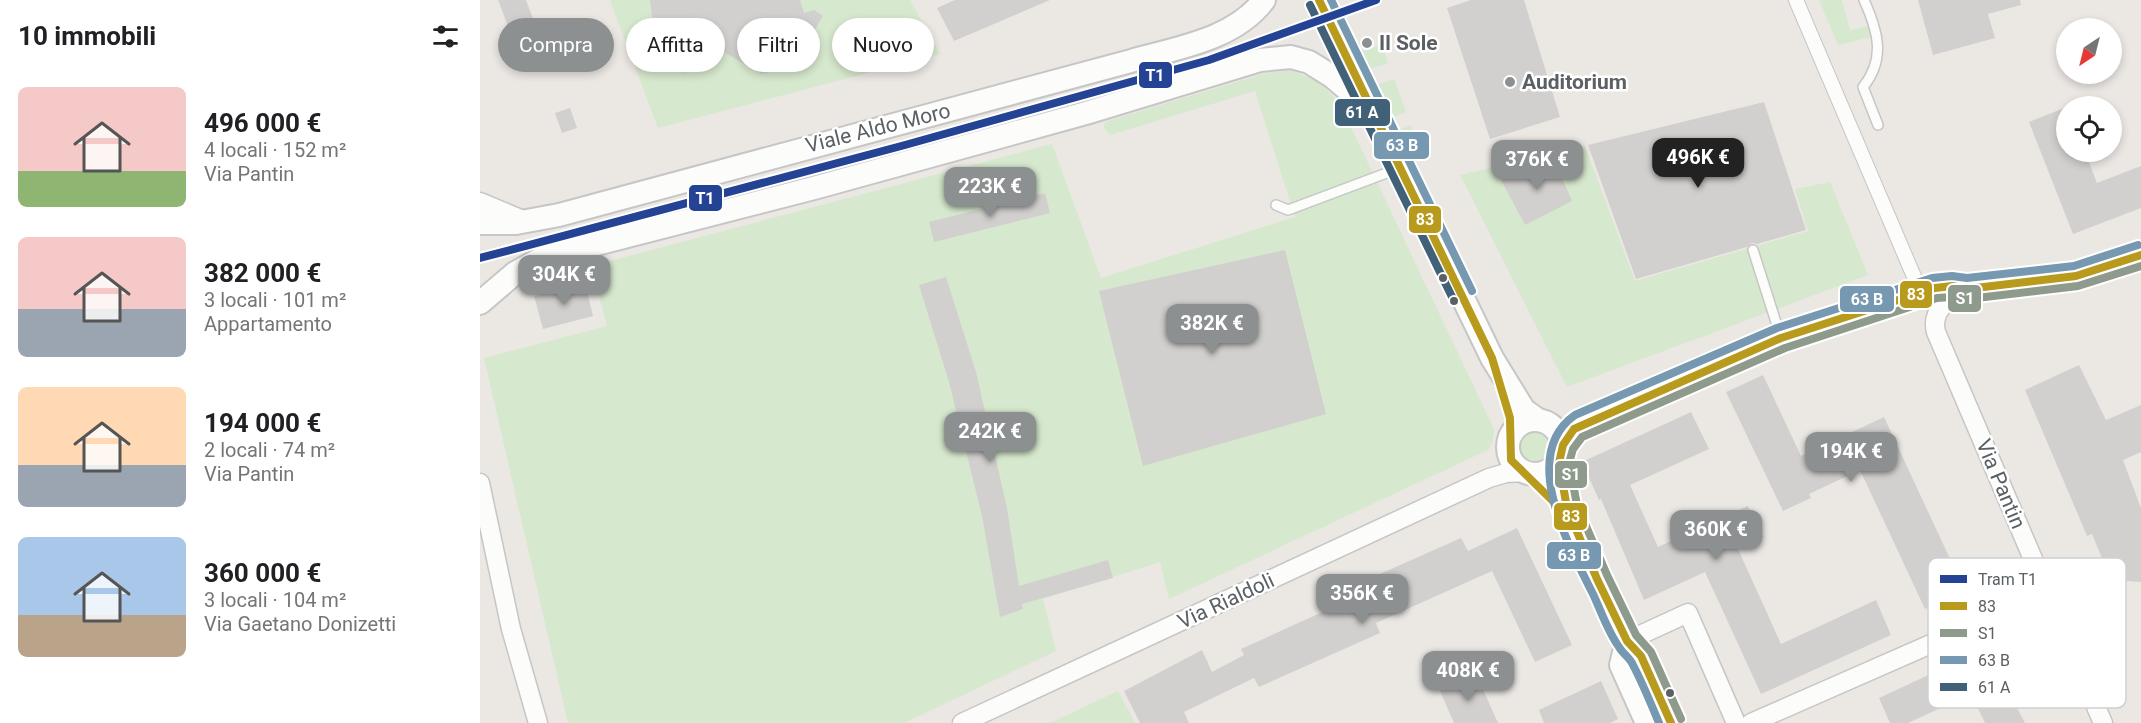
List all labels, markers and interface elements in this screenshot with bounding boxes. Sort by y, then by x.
chip: Compra [498,18,614,72]
chip: Affitta [626,18,725,72]
chip: Filtri [737,18,820,72]
chip: Nuovo [832,18,934,72]
north arrow [2056,18,2122,84]
map controls [2056,18,2122,162]
icon: filters [429,20,462,53]
text: 10 immobili [18,21,156,51]
place label: Il Sole [1379,31,1438,55]
marker: Il Sole [1360,36,1374,50]
line badge: T1 [1138,61,1173,89]
text: T1 [1145,66,1165,85]
place label: Auditorium [1522,70,1627,94]
marker: Auditorium [1503,75,1517,89]
button: locate [2056,96,2122,162]
street label: Viale Aldo Moro [803,98,953,158]
line badge: 61 A [1334,98,1391,127]
text: 61 A [1345,103,1379,122]
text: 496 000 € [204,108,321,138]
icon: home [66,111,138,183]
line badge: 63 B [1373,131,1430,160]
text: 63 B [1386,136,1418,155]
text: 4 locali · 152 m² [204,138,346,162]
pin: 496K € [1649,138,1747,189]
pin: 376K € [1488,140,1586,191]
text: 496K € [1666,145,1730,169]
text: 376K € [1505,147,1569,171]
text: Via Pantin [204,162,294,186]
pin: 223K € [941,167,1039,218]
text: 223K € [958,174,1022,198]
line badge: T1 [688,184,723,212]
text: T1 [695,189,715,208]
line badge: 83 [1408,205,1442,234]
text: 83 [1416,210,1434,229]
pin: 304K € [515,255,613,306]
text: 382 000 € [204,258,321,288]
icon: home [66,261,138,333]
text: 304K € [532,262,596,286]
unlabelled marker [1437,272,1449,284]
line badge: 83 [1899,280,1933,309]
line badge: S1 [1947,284,1982,313]
line badge: 63 B [1839,285,1895,313]
text: 83 [1907,285,1925,304]
text: 3 locali · 101 m² [204,288,346,312]
text: S1 [1955,289,1975,308]
text: 63 B [1851,290,1883,309]
unlabelled marker [1448,295,1460,307]
pin: 382K € [1163,304,1261,355]
text: 382K € [1180,311,1244,335]
text: Appartamento [204,312,332,336]
text: 194 000 € [204,408,321,438]
icon: home [66,411,138,483]
pin: 242K € [941,412,1039,463]
text: 242K € [958,419,1022,443]
pin: 194K € [1802,432,1900,483]
street label: Via Pantin [1971,436,2031,532]
text: 2 locali · 74 m² [204,438,335,462]
text: 194K € [1819,439,1883,463]
line badge: S1 [1554,460,1588,489]
text: Via Pantin [204,462,294,486]
text: S1 [1561,465,1581,484]
line badge: 83 [1553,502,1588,531]
text: 83 [1562,507,1580,526]
pin: 360K € [1667,510,1765,561]
text: 360K € [1684,517,1748,541]
line badge: 63 B [1546,541,1602,570]
text: 63 B [1558,546,1590,565]
text: 360 000 € [204,558,321,588]
legend [1928,558,2126,708]
icon: home [66,561,138,633]
street label: Via Rialdoli [1174,568,1278,634]
text: Tram T1 [1978,570,2037,589]
pin: 356K € [1313,574,1411,625]
text: 356K € [1330,581,1394,605]
text: 3 locali · 104 m² [204,588,346,612]
text: 83 [1978,597,1996,616]
text: Via Gaetano Donizetti [204,612,396,636]
text: S1 [1978,624,1997,643]
pin: 408K € [1419,651,1517,702]
text: 63 B [1978,651,2010,670]
text: 408K € [1436,658,1500,682]
text: 61 A [1978,678,2011,697]
unlabelled marker [1664,687,1676,699]

